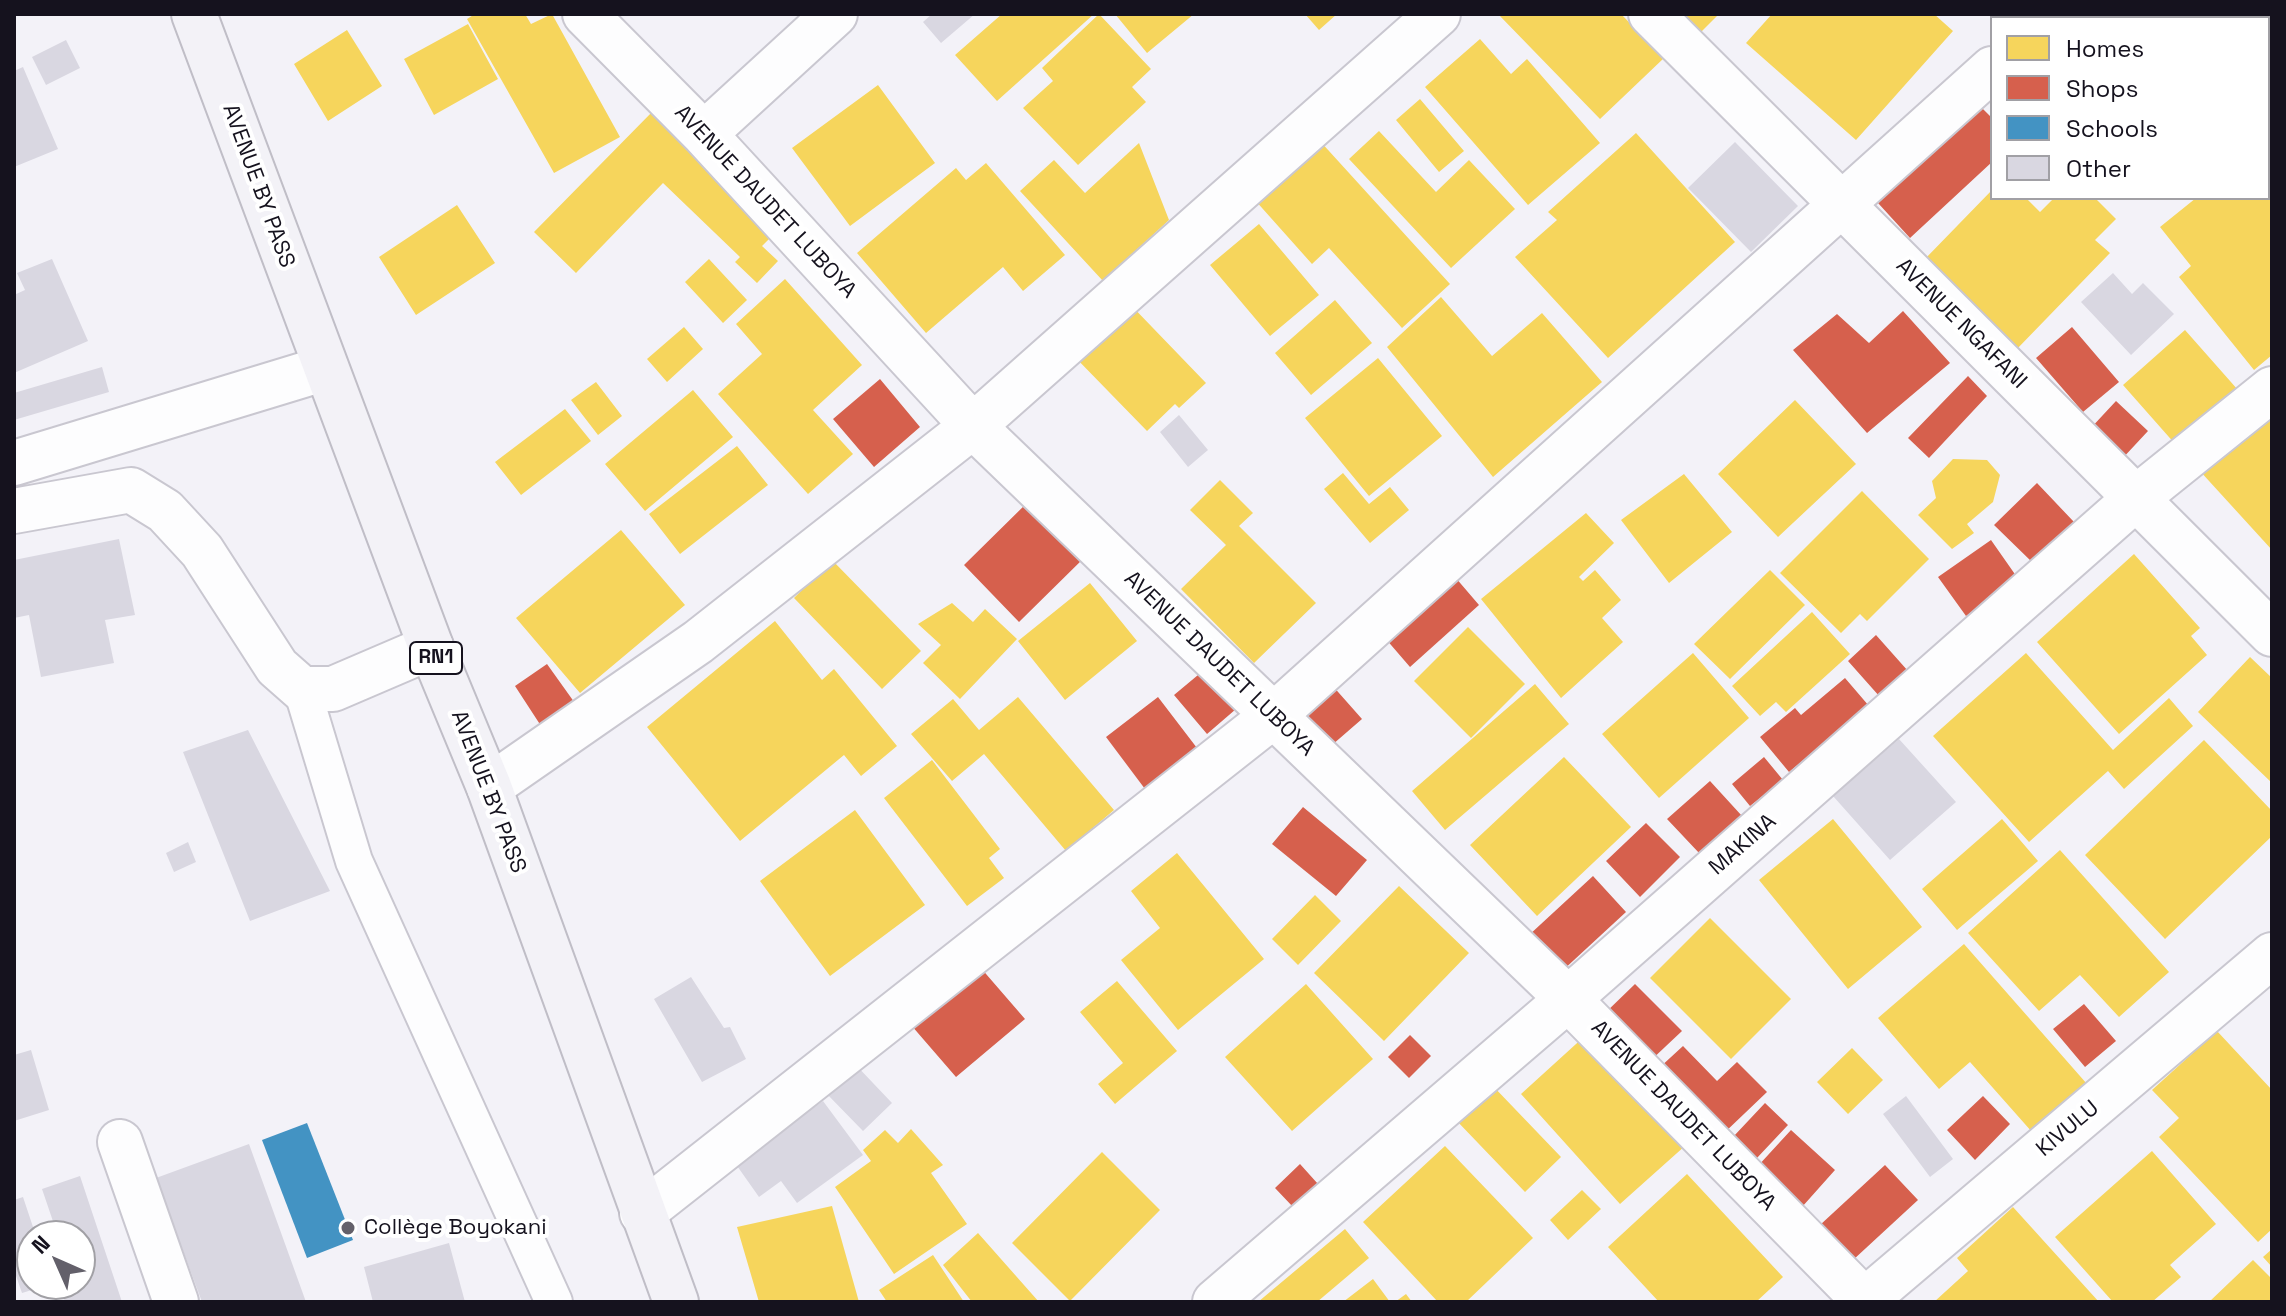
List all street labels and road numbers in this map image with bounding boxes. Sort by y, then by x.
street label: AVENUE DAUDET LUBOYA [668,100,862,304]
street label: AVENUE BY PASS [216,101,300,271]
street label: AVENUE NGAFANI [1890,253,2032,395]
street label: AVENUE DAUDET LUBOYA [1118,566,1320,762]
road number: RN1 [410,642,462,674]
street label: AVENUE BY PASS [445,707,531,877]
street label: MAKINA [1704,809,1782,881]
street label: AVENUE DAUDET LUBOYA [1585,1015,1781,1217]
street label: KIVULU [2031,1095,2105,1163]

